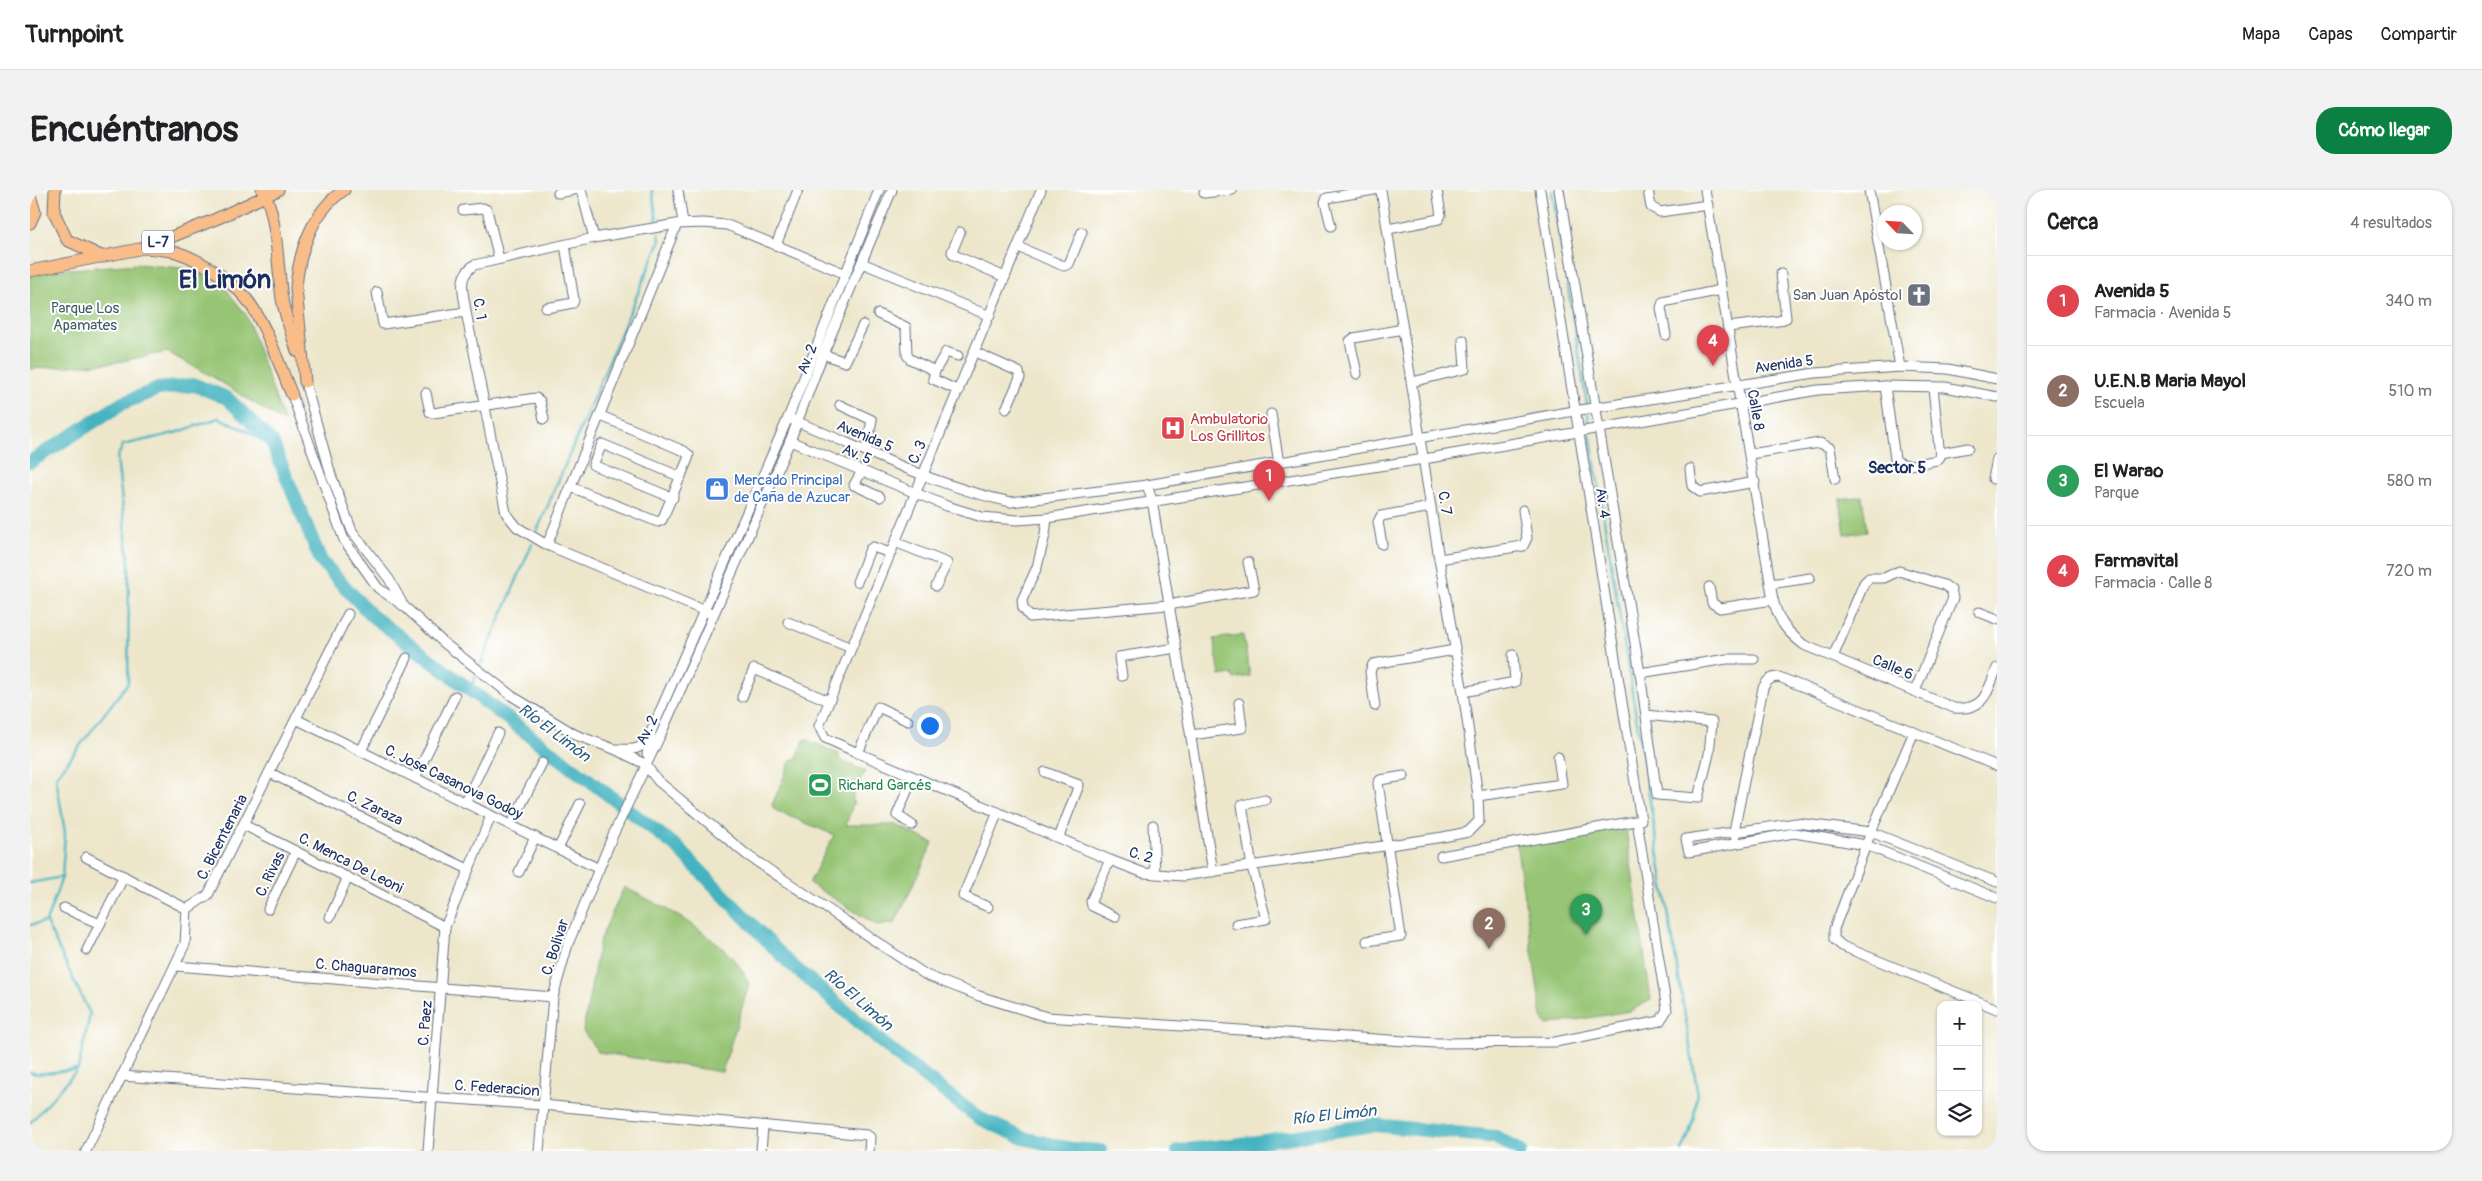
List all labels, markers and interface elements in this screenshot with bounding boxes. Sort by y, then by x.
text: Turnpoint [25,20,123,49]
text: Mapa [2242,23,2280,46]
text: Capas [2308,23,2353,46]
text: Compartir [2381,23,2457,46]
button: Cómo llegar [2316,107,2452,154]
text: Encuéntranos [30,108,238,152]
north arrow [1877,205,1922,250]
text: Cerca [2047,209,2098,236]
text: 4 resultados [2350,213,2432,233]
road number: L-7 [142,231,174,254]
district label: El Limón [179,265,271,296]
text: Avenida 5 [2094,279,2169,303]
church icon: San Juan Apóstol [1906,282,1932,308]
place label: San Juan Apóstol [1793,286,1902,305]
text: 1 [2060,291,2066,311]
text: 340 m [2385,291,2432,311]
street label: C. 1 [468,297,491,321]
park label: Parque Los Apamates [51,299,120,335]
text: Farmacia · Avenida 5 [2094,303,2232,323]
pin: 4 [1697,325,1729,366]
street label: Av. 2 [793,342,822,377]
street label: Avenida 5 [1753,351,1815,378]
text: U.E.N.B Maria Mayol [2094,369,2246,393]
text: 2 [2059,381,2067,401]
text: 510 m [2388,381,2432,401]
street label: Calle 8 [1743,388,1769,433]
text: Escuela [2094,393,2145,413]
place label: Ambulatorio Los Grillitos [1190,410,1268,446]
hospital icon: Ambulatorio Los Grillitos [1160,415,1186,441]
street label: Avenida 5 [834,416,896,457]
street label: C. 3 [904,437,931,467]
street label: Av. 5 [839,440,874,469]
district label: Sector 5 [1868,458,1926,478]
text: El Warao [2094,459,2163,483]
pin: 1 [1253,460,1285,501]
place label: Mercado Principal de Caña de Azucar [734,471,851,507]
text: 3 [2059,471,2067,491]
text: 580 m [2387,471,2432,491]
shop icon: Mercado Principal de Caña de Azucar [704,476,730,502]
text: Parque [2094,483,2139,503]
street label: Av. 4 [1591,486,1614,520]
street label: C. 7 [1433,490,1456,516]
text: Farmavital [2094,549,2179,573]
text: 4 [2058,561,2068,581]
text: 720 m [2386,561,2432,581]
text: Farmacia · Calle 8 [2094,573,2212,593]
street label: Calle 6 [1869,650,1916,685]
water label: Río El Limón [514,699,595,767]
street label: Av. 2 [632,712,663,748]
your location [917,713,943,739]
street label: C. Jose Casanova Godoy [382,741,526,824]
sports icon: Richard Garcés [807,772,833,798]
place label: Richard Garcés [838,776,932,795]
street label: C. Zaraza [344,787,406,830]
street label: C. Bicentenaria [193,791,252,883]
street label: C. Menca De Leoni [295,829,407,898]
street label: C. 2 [1127,843,1155,868]
street label: C. Rivas [251,848,290,900]
pin: 3 [1570,894,1602,935]
pin: 2 [1473,908,1505,949]
street label: C. Bolivar [537,916,574,978]
street label: C. Chaguaramos [315,955,418,982]
water label: Río El Limón [820,964,898,1036]
street label: C. Paez [414,999,437,1047]
map controls [1937,1001,1982,1136]
button: + [1937,1001,1982,1046]
button: − [1937,1046,1982,1091]
street label: C. Federacion [454,1076,540,1101]
button: layers [1937,1091,1982,1136]
water label: Río El Limón [1291,1101,1378,1129]

